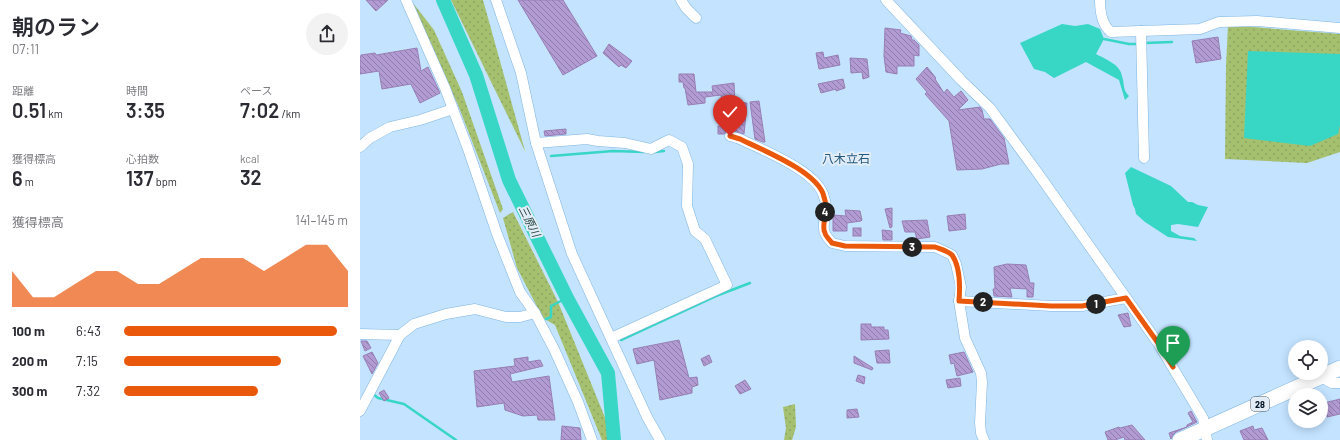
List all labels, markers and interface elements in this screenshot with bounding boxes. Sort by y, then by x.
text: 朝のラン [12,13,100,39]
button: share [306,13,348,55]
text: 07:11 [12,41,39,57]
text: 距離 [12,84,34,97]
text: 時間 [126,84,148,97]
text: ペース [240,84,272,97]
pin [713,95,747,136]
text: 0.51 [12,98,46,122]
text: 3:35 [126,98,165,122]
text: 7:02 [240,98,279,122]
icon: check [719,101,741,123]
text: km [46,107,63,120]
text: /km [279,107,300,120]
district label: 八木立石 [822,151,870,165]
text: 獲得標高 [12,152,56,165]
text: 心拍数 [126,152,159,165]
text: kcal [240,152,259,165]
text: 32 [240,165,262,189]
text: 6 [12,166,23,190]
text: 137 [126,166,153,190]
text: m [23,175,34,188]
text: bpm [153,175,177,188]
pin: 4 [815,202,835,222]
water label: 三原川 [517,203,544,240]
text: 4 [822,205,828,218]
text: 141–145 m [295,212,348,228]
text: 獲得標高 [12,214,64,230]
pin: 3 [902,237,922,257]
text: 3 [909,240,915,253]
pin: 2 [973,292,993,312]
pin: 1 [1086,294,1106,314]
text: 2 [980,295,986,308]
text: 1 [1094,297,1098,310]
text: 100 m [12,323,45,339]
text: 6:43 [76,323,101,339]
pin [1156,326,1190,367]
icon: arrive [1162,332,1184,354]
map controls [1288,340,1328,428]
button: locate [1288,340,1328,380]
text: 200 m [12,353,48,369]
text: 7:15 [76,353,98,369]
text: 300 m [12,383,47,399]
text: 7:32 [76,383,100,399]
button: layers [1288,388,1328,428]
road number: 28 [1251,397,1269,411]

